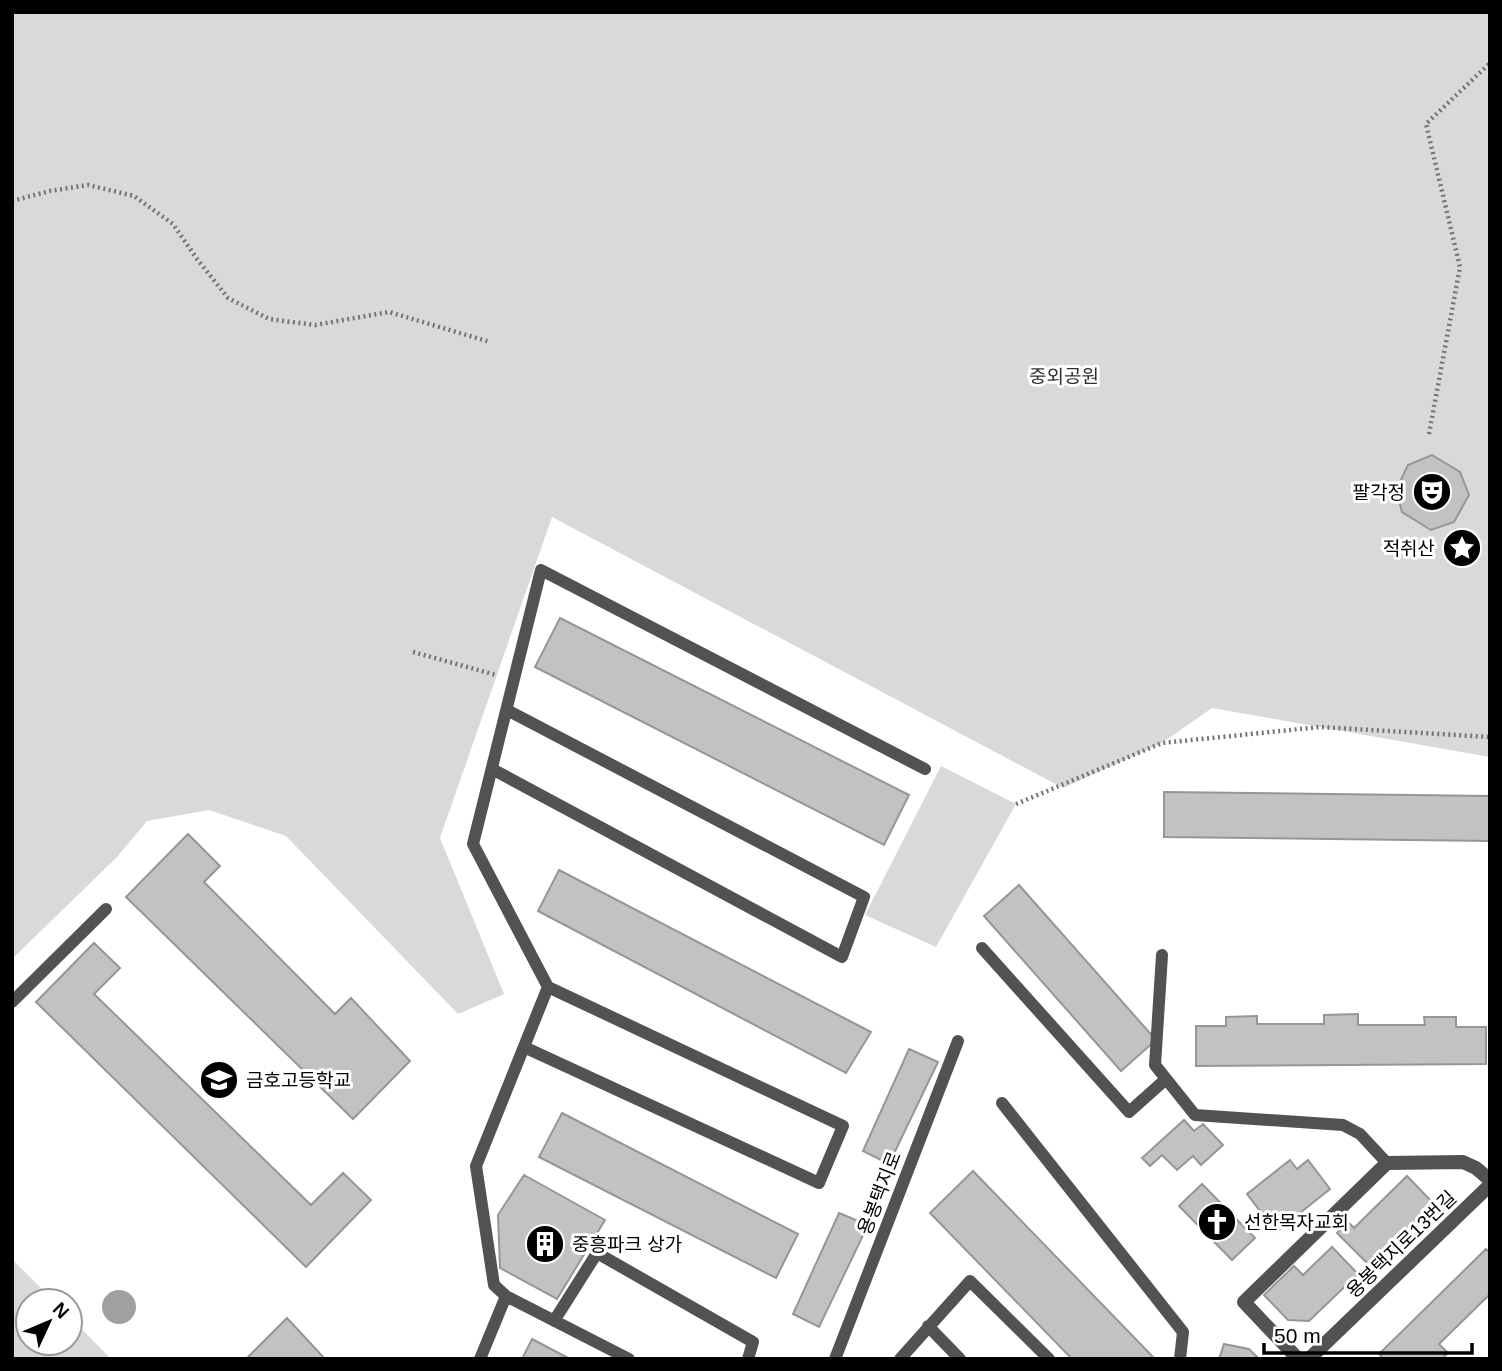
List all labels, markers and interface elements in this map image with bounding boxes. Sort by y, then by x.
park label: 중외공원 [1029,366,1099,387]
theatre icon: 팔각정 [1411,471,1453,513]
place label: 팔각정 [1353,482,1405,503]
place icon: 적취산 [1441,527,1483,569]
place label: 적취산 [1383,538,1435,559]
school or university icon: 금호고등학교 [198,1059,240,1101]
place label: 금호고등학교 [246,1070,351,1091]
street label: 용봉택지로 [854,1149,905,1238]
street label: 용봉택지로13번길 [1342,1187,1460,1302]
church icon: 선한목자교회 [1196,1201,1238,1243]
place label: 선한목자교회 [1244,1212,1349,1233]
building icon: 중흥파크 상가 [524,1223,566,1265]
place label: 중흥파크 상가 [572,1234,682,1255]
north arrow [14,1287,84,1357]
text: N [49,1298,73,1323]
scale bar [1264,1312,1472,1356]
text: 50 m [1274,1324,1321,1347]

